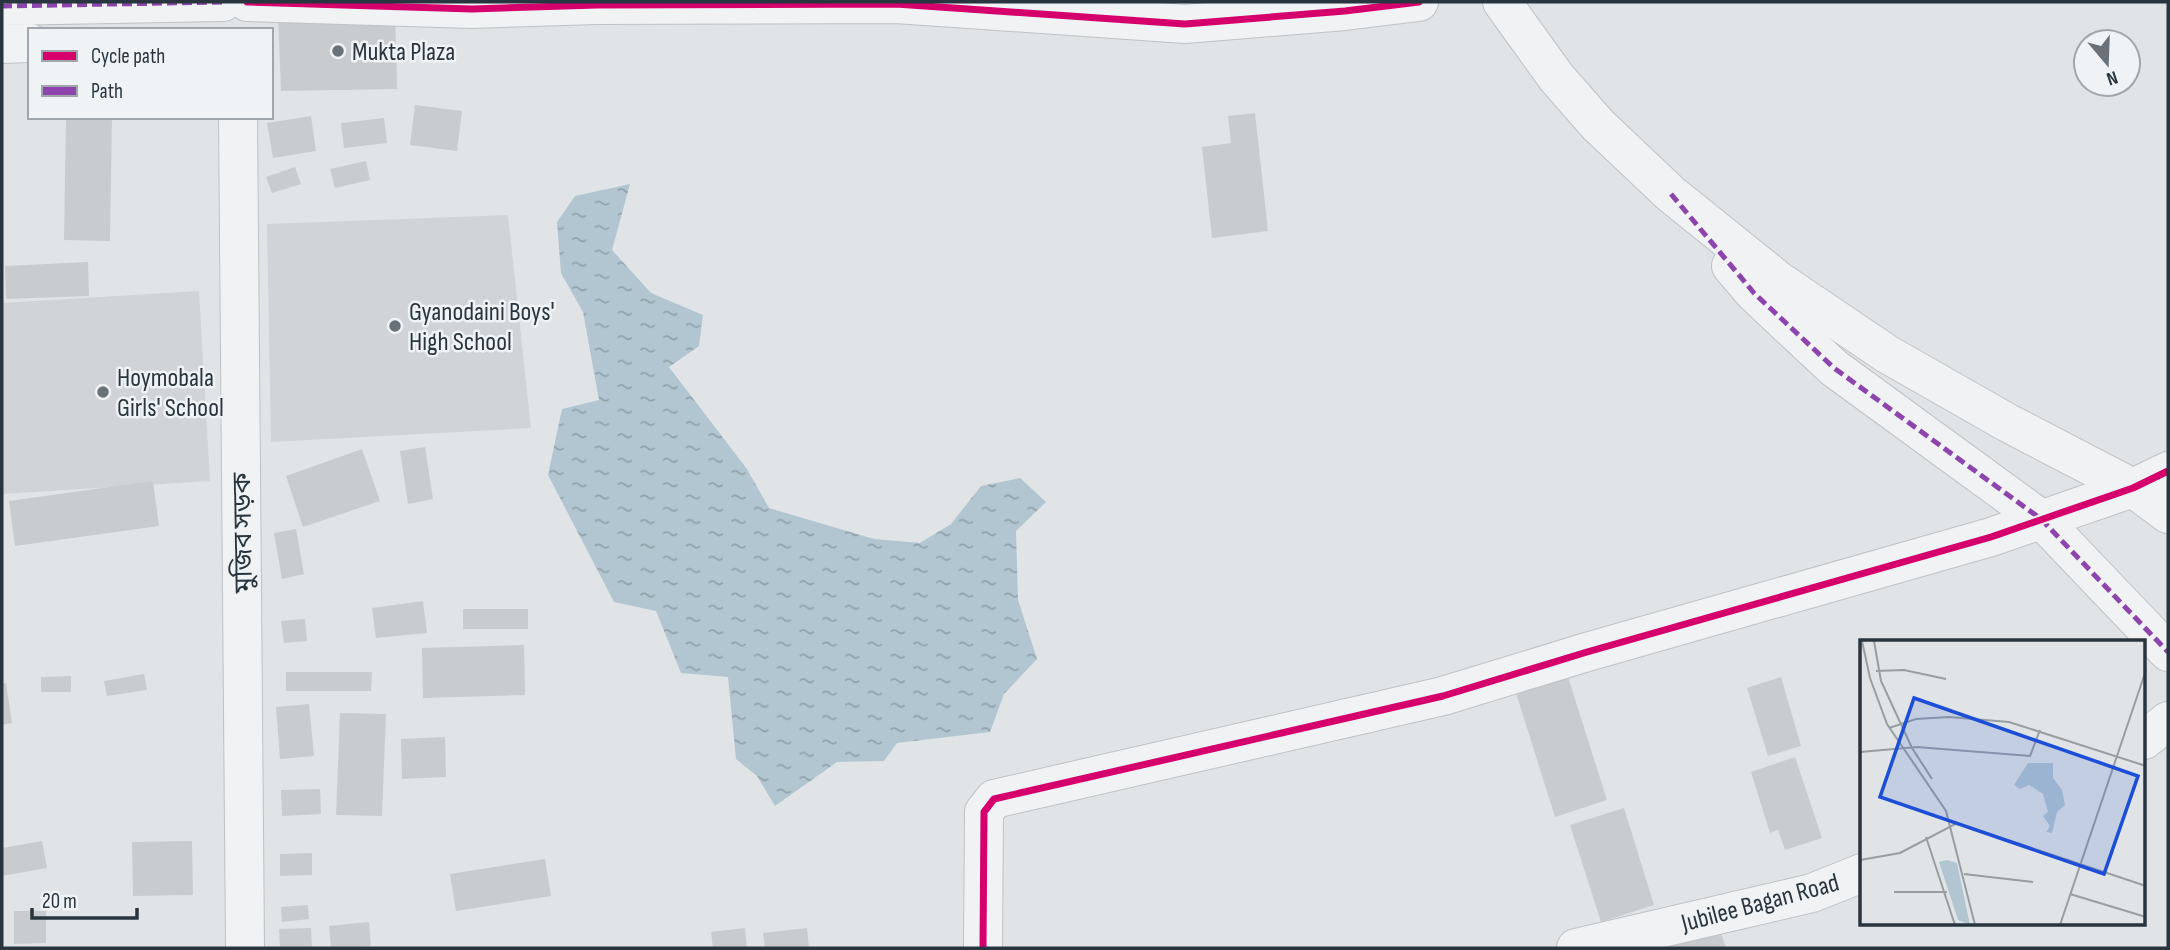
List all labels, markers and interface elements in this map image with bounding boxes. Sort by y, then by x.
legend [28,28,273,119]
north arrow [2072,28,2142,98]
place label: Mukta Plaza [352,37,455,68]
marker: Mukta Plaza [330,43,346,59]
text: Cycle path [91,44,165,69]
text: N [2104,65,2121,90]
text: Path [91,79,123,104]
place label: Gyanodaini Boys' High School [409,297,555,358]
marker: Gyanodaini Boys' High School [387,318,403,334]
place label: Hoymobala Girls' School [117,363,224,424]
marker: Hoymobala Girls' School [95,384,111,400]
street label: মুজিব সড়ক [227,471,260,595]
inset map [1860,640,2146,926]
street label: Jubilee Bagan Road [1677,868,1843,940]
scale bar [32,876,136,920]
text: 20 m [42,889,77,914]

